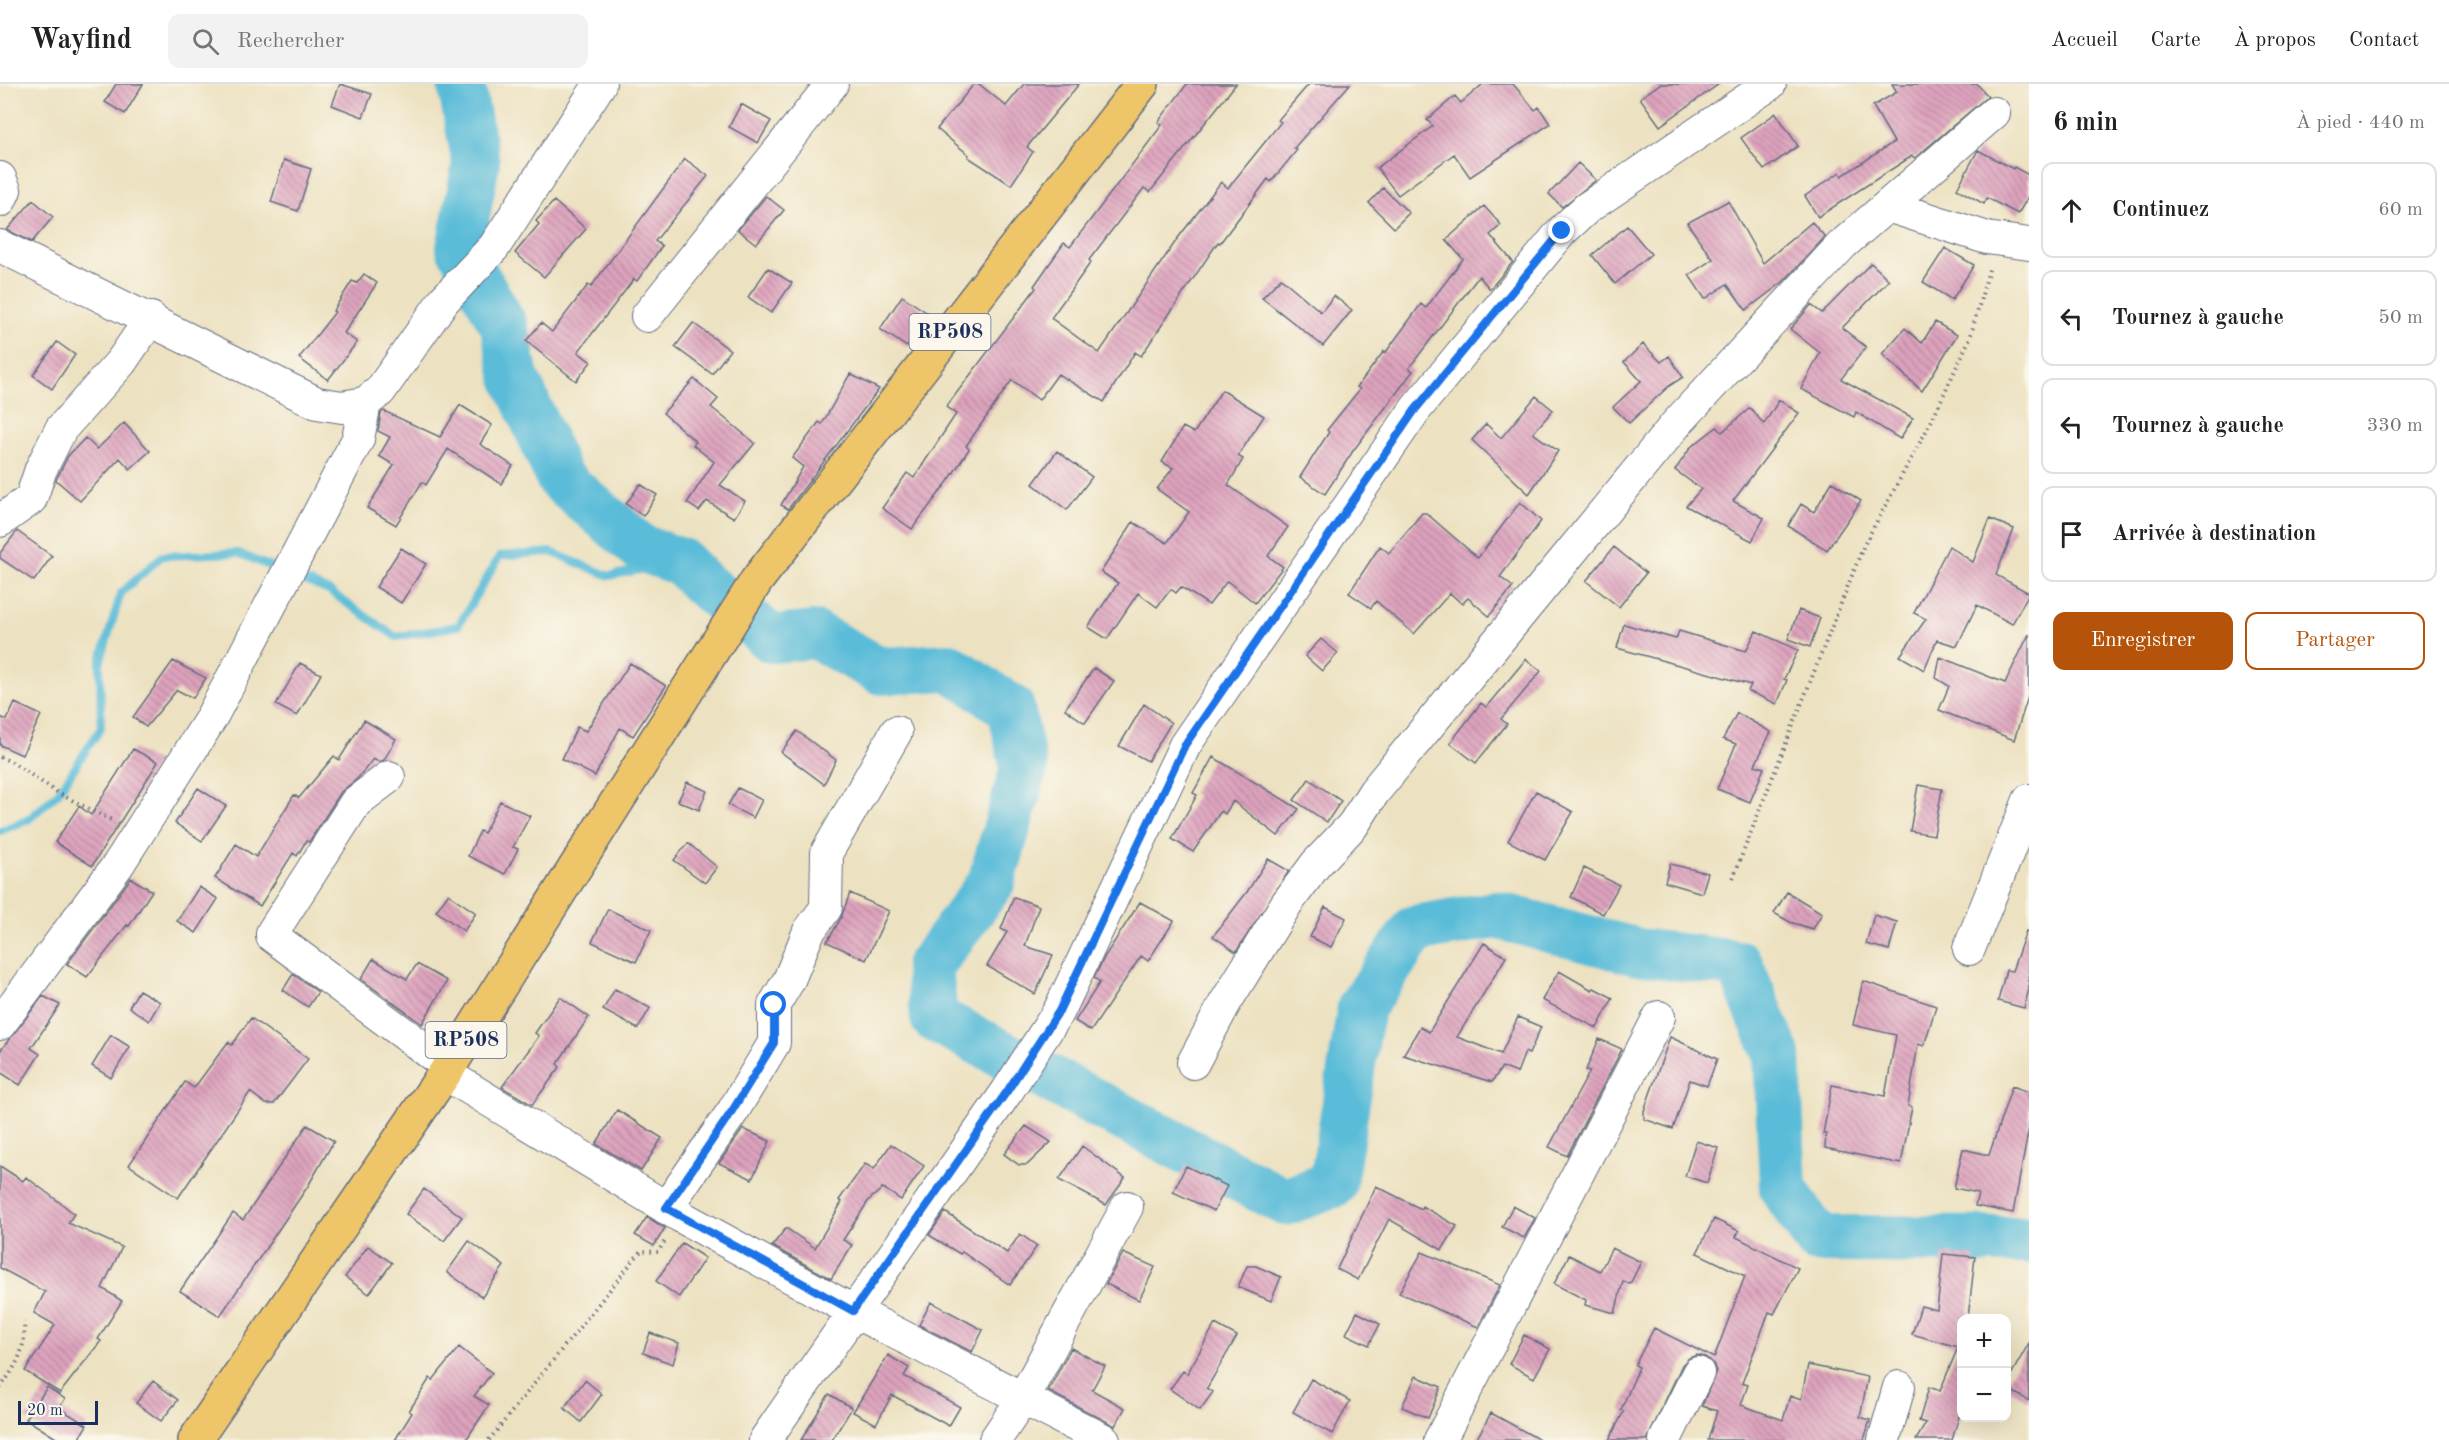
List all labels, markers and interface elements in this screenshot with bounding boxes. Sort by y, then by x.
search box [168,14,588,68]
icon: search [189,25,222,58]
text: Wayfind [30,27,132,55]
text: Rechercher [237,30,344,52]
text: Accueil [2051,30,2118,51]
text: Carte [2151,30,2201,51]
text: À propos [2234,30,2316,51]
text: Contact [2349,30,2419,51]
text: 6 min [2053,110,2118,136]
text: À pied · 440 m [2296,113,2425,133]
icon: ahead [2055,194,2088,227]
text: Continuez [2112,199,2209,221]
text: 60 m [2378,200,2423,220]
route end [1548,217,1574,243]
icon: left [2055,302,2088,335]
text: Tournez à gauche [2112,307,2284,329]
text: 50 m [2378,308,2423,328]
road number: RP508 [910,314,990,350]
icon: left [2055,410,2088,443]
text: Tournez à gauche [2112,415,2284,437]
text: 330 m [2367,416,2423,436]
icon: arrive [2055,518,2088,551]
text: Arrivée à destination [2112,523,2316,545]
button: Enregistrer [2053,612,2233,670]
button: Partager [2245,612,2425,670]
route start [760,991,786,1017]
road number: RP508 [426,1022,506,1058]
map controls [1957,1314,2011,1422]
button: + [1957,1314,2011,1368]
button: − [1957,1368,2011,1422]
scale bar [18,1398,98,1426]
text: 20 m [27,1403,63,1419]

